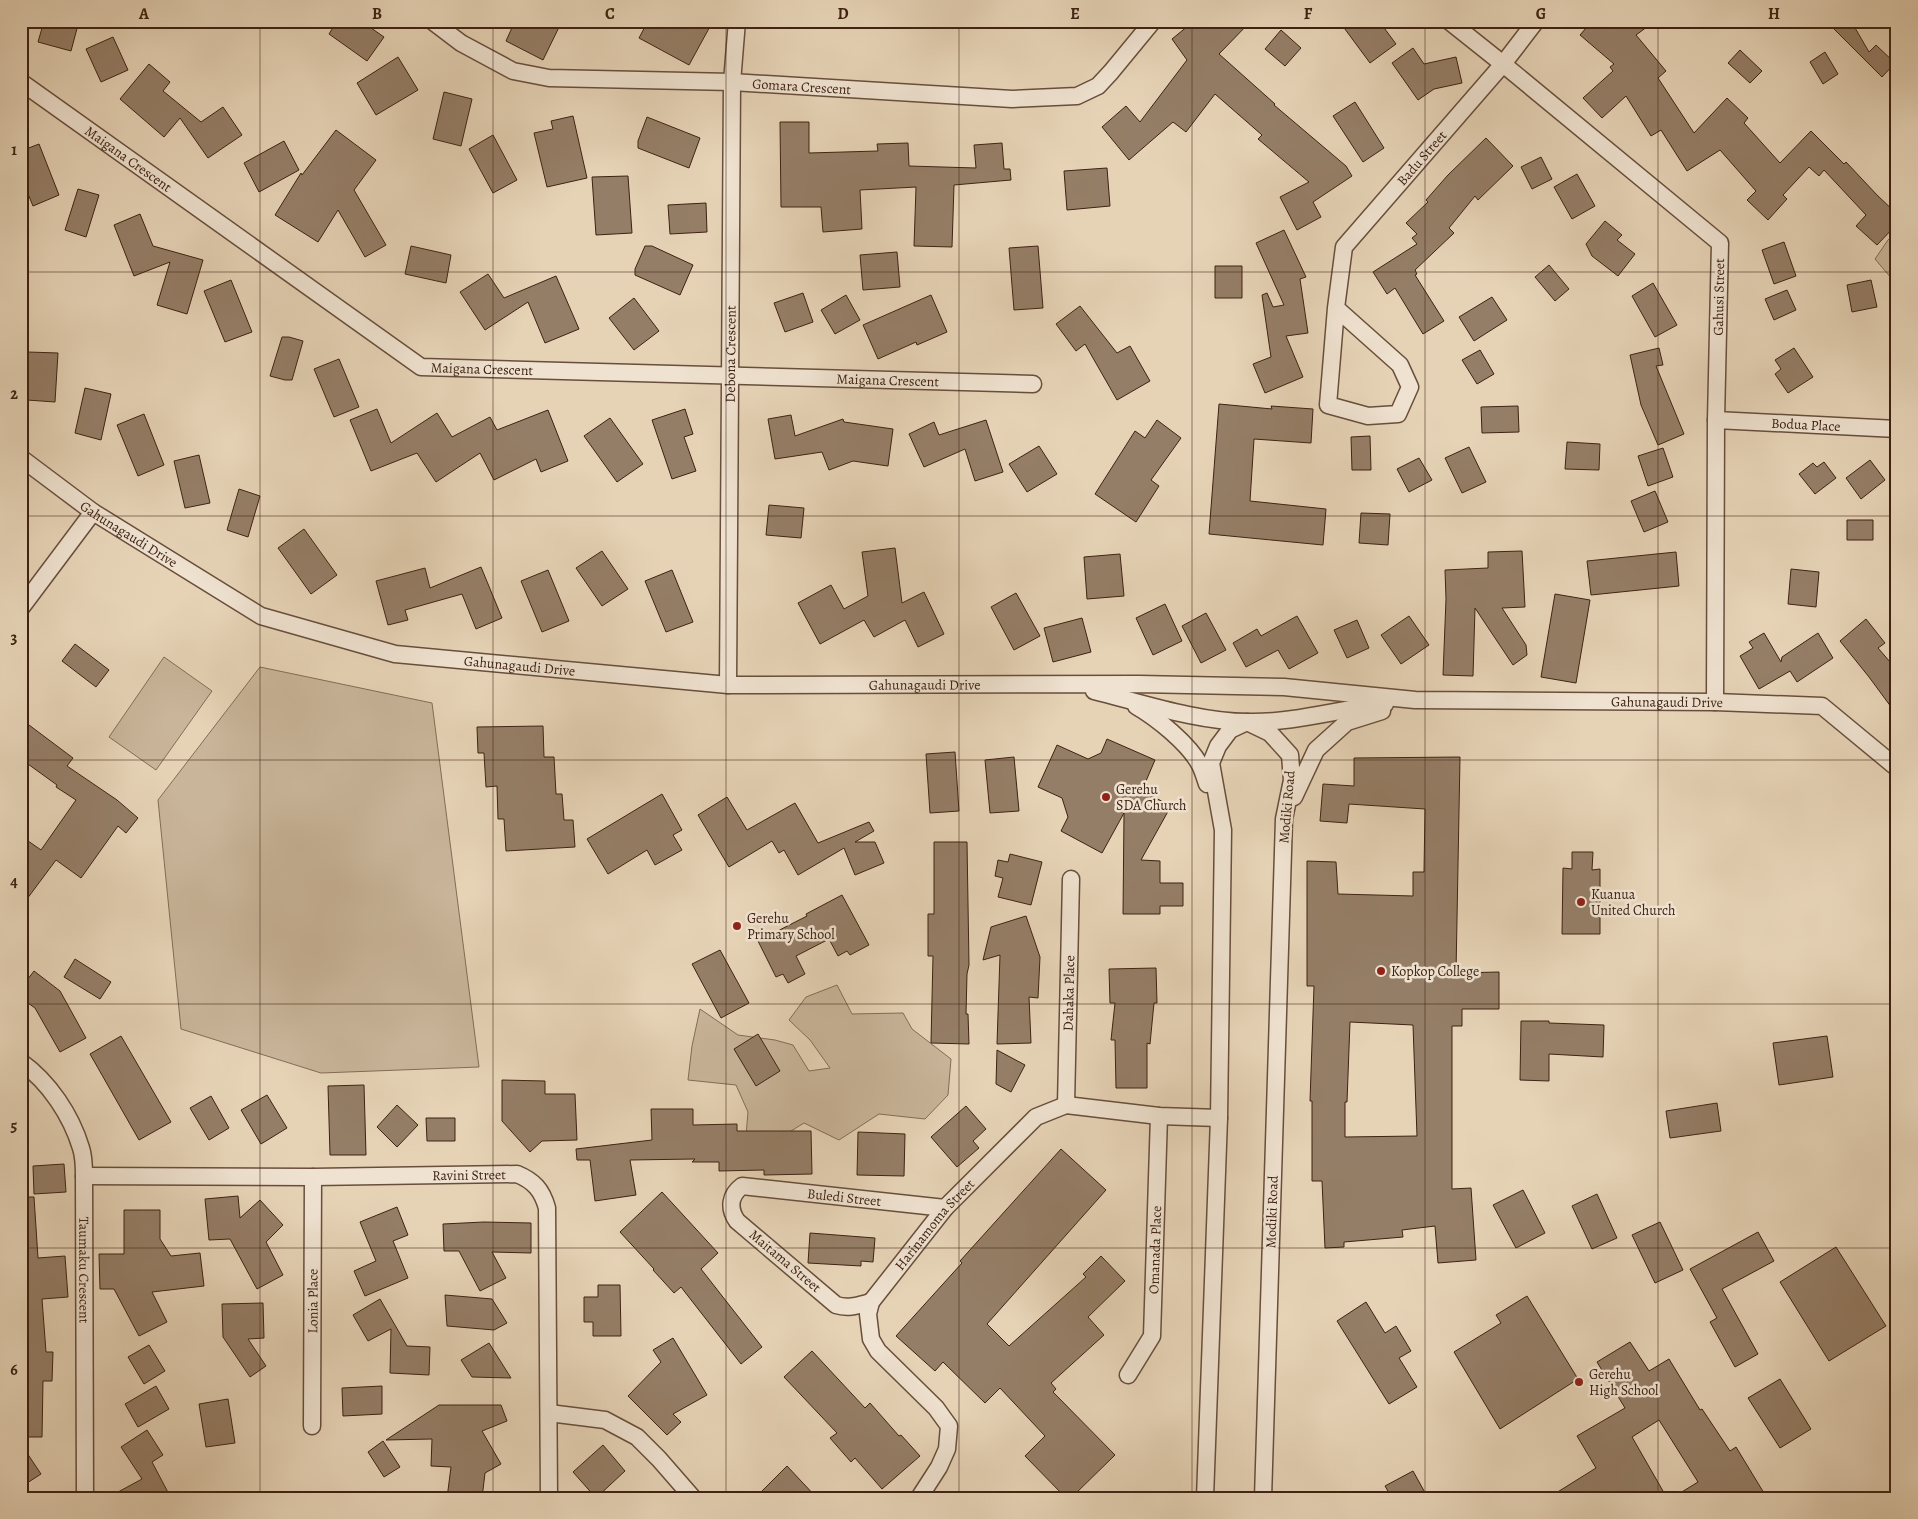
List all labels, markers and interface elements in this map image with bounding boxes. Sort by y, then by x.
text: A [138,3,150,25]
text: B [372,3,382,25]
text: C [605,3,615,25]
text: D [837,3,849,25]
text: E [1070,3,1080,25]
text: F [1304,3,1313,25]
text: G [1536,3,1546,25]
text: H [1768,3,1780,25]
street label: Gomara Crescent [752,74,852,99]
street label: Maigana Crescent [81,121,176,196]
street label: Badu Street [1392,126,1451,189]
text: 1 [11,139,17,161]
street label: Gahusi Street [1709,258,1729,336]
street label: Debona Crescent [720,305,740,403]
street label: Maigana Crescent [430,358,534,380]
street label: Maigana Crescent [836,369,940,391]
text: 2 [10,383,18,405]
street label: Bodua Place [1771,413,1841,436]
street label: Gahunagaudi Drive [76,496,181,572]
text: 3 [11,627,18,649]
street label: Gahunagaudi Drive [463,651,576,680]
street label: Gahunagaudi Drive [869,675,981,694]
street label: Gahunagaudi Drive [1611,692,1723,712]
street label: Modiki Road [1274,769,1300,844]
place label: Gerehu SDA Church [1116,780,1187,815]
marker: Gerehu SDA Church [1100,791,1112,803]
text: 4 [10,871,18,893]
place label: Kuanua United Church [1591,885,1676,920]
marker: Kuanua United Church [1575,896,1587,908]
place label: Gerehu Primary School [747,909,835,944]
marker: Gerehu Primary School [731,920,743,932]
street label: Dahaka Place [1058,955,1079,1031]
place label: Kopkop College [1391,962,1479,981]
marker: Kopkop College [1375,965,1387,977]
text: 5 [11,1115,18,1137]
street label: Ravini Street [432,1165,506,1185]
street label: Harinamoma Street [890,1174,979,1274]
street label: Modiki Road [1261,1175,1283,1249]
street label: Buledi Street [806,1184,883,1211]
street label: Omanada Place [1144,1205,1166,1294]
street label: Taumaku Crescent [75,1217,94,1324]
street label: Maitama Street [745,1225,825,1297]
street label: Lonia Place [303,1269,322,1333]
text: 6 [10,1359,18,1381]
place label: Gerehu High School [1589,1365,1659,1400]
marker: Gerehu High School [1573,1376,1585,1388]

